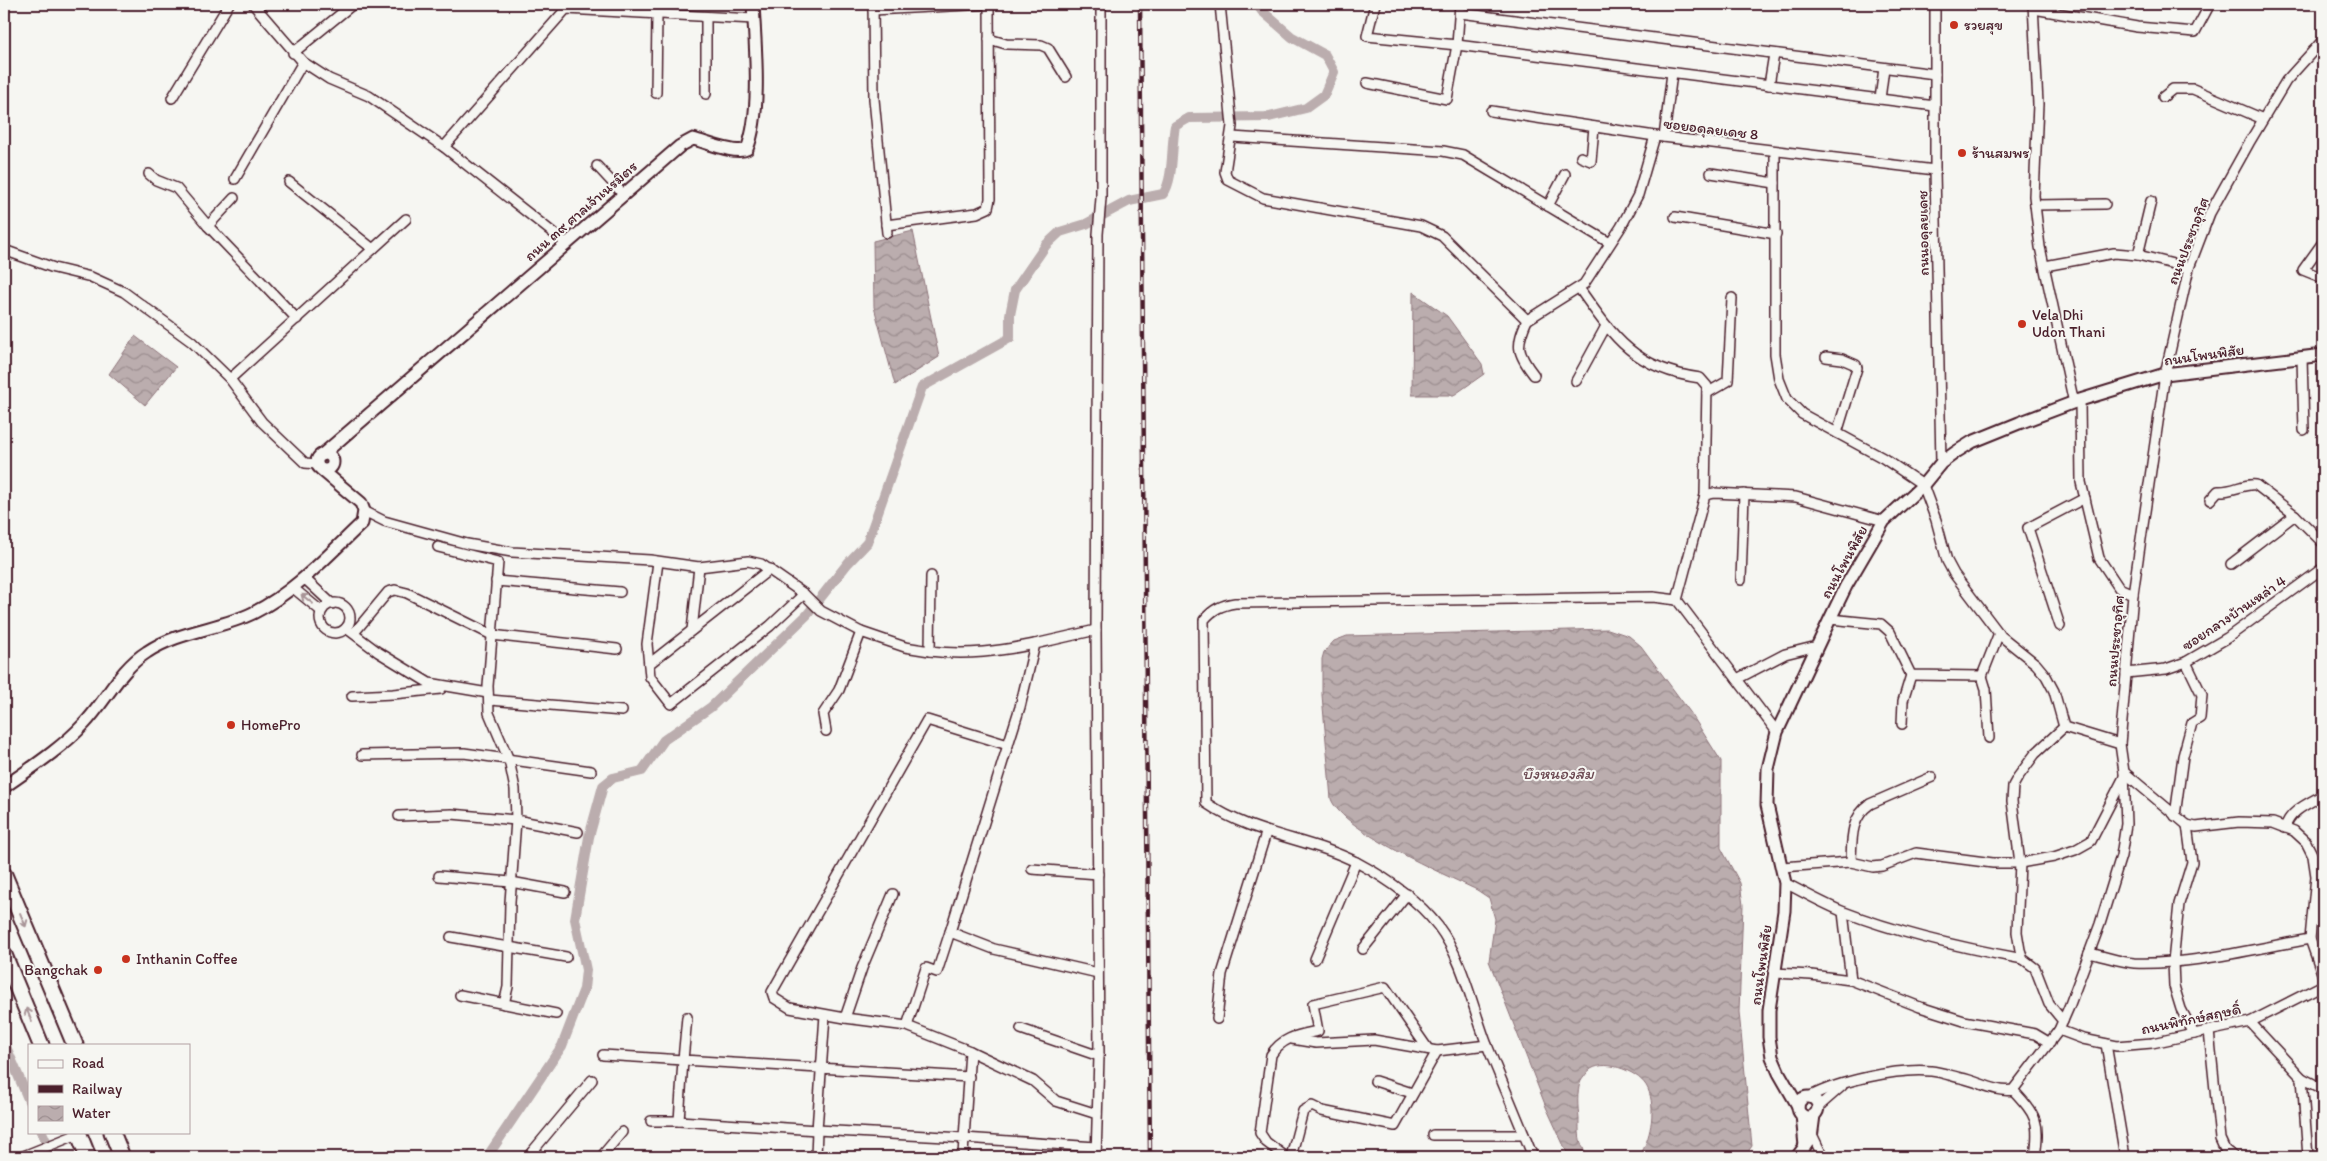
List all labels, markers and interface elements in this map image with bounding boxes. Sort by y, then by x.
place label: รวยสุข [1964,16,2003,35]
marker: รวยสุข [1948,19,1960,31]
street label: ซอยอดุลยเดช 8 [1662,114,1759,145]
place label: ร้านสมพร [1972,144,2030,162]
marker: ร้านสมพร [1956,147,1968,159]
street label: ถนน ๓๙ ศาลเจ้าเนรมิตร [521,157,641,265]
street label: ถนนอดุลยเดช [1913,190,1934,276]
street label: ถนนประชาอุทิศ [2163,195,2214,288]
place label: Vela Dhi Udon Thani [2032,306,2105,341]
marker: Vela Dhi Udon Thani [2016,318,2028,330]
street label: ถนนโพนพิสัย [2163,340,2245,370]
street label: ถนนโพนพิสัย [1817,522,1871,602]
street label: ซอยกลางบ้านเหล่า 4 [2178,571,2290,655]
one-way arrow [301,594,314,605]
street label: ถนนประชาอุทิศ [2102,594,2129,688]
place label: HomePro [241,716,301,734]
marker: HomePro [225,719,237,731]
water label: บึงหนองสิม [1522,764,1595,783]
one-way arrow [18,912,28,927]
street label: ถนนโพนพิสัย [1746,924,1776,1006]
place label: Inthanin Coffee [136,950,238,968]
marker: Inthanin Coffee [120,953,132,965]
place label: Bangchak [24,961,88,979]
marker: Bangchak [92,964,104,976]
street label: ถนนพิทักษ์สฤษดิ์ [2139,998,2243,1038]
one-way arrow [24,1008,33,1023]
legend [28,1044,190,1134]
text: Road [72,1054,105,1072]
text: Railway [72,1080,122,1098]
text: Water [72,1104,111,1122]

